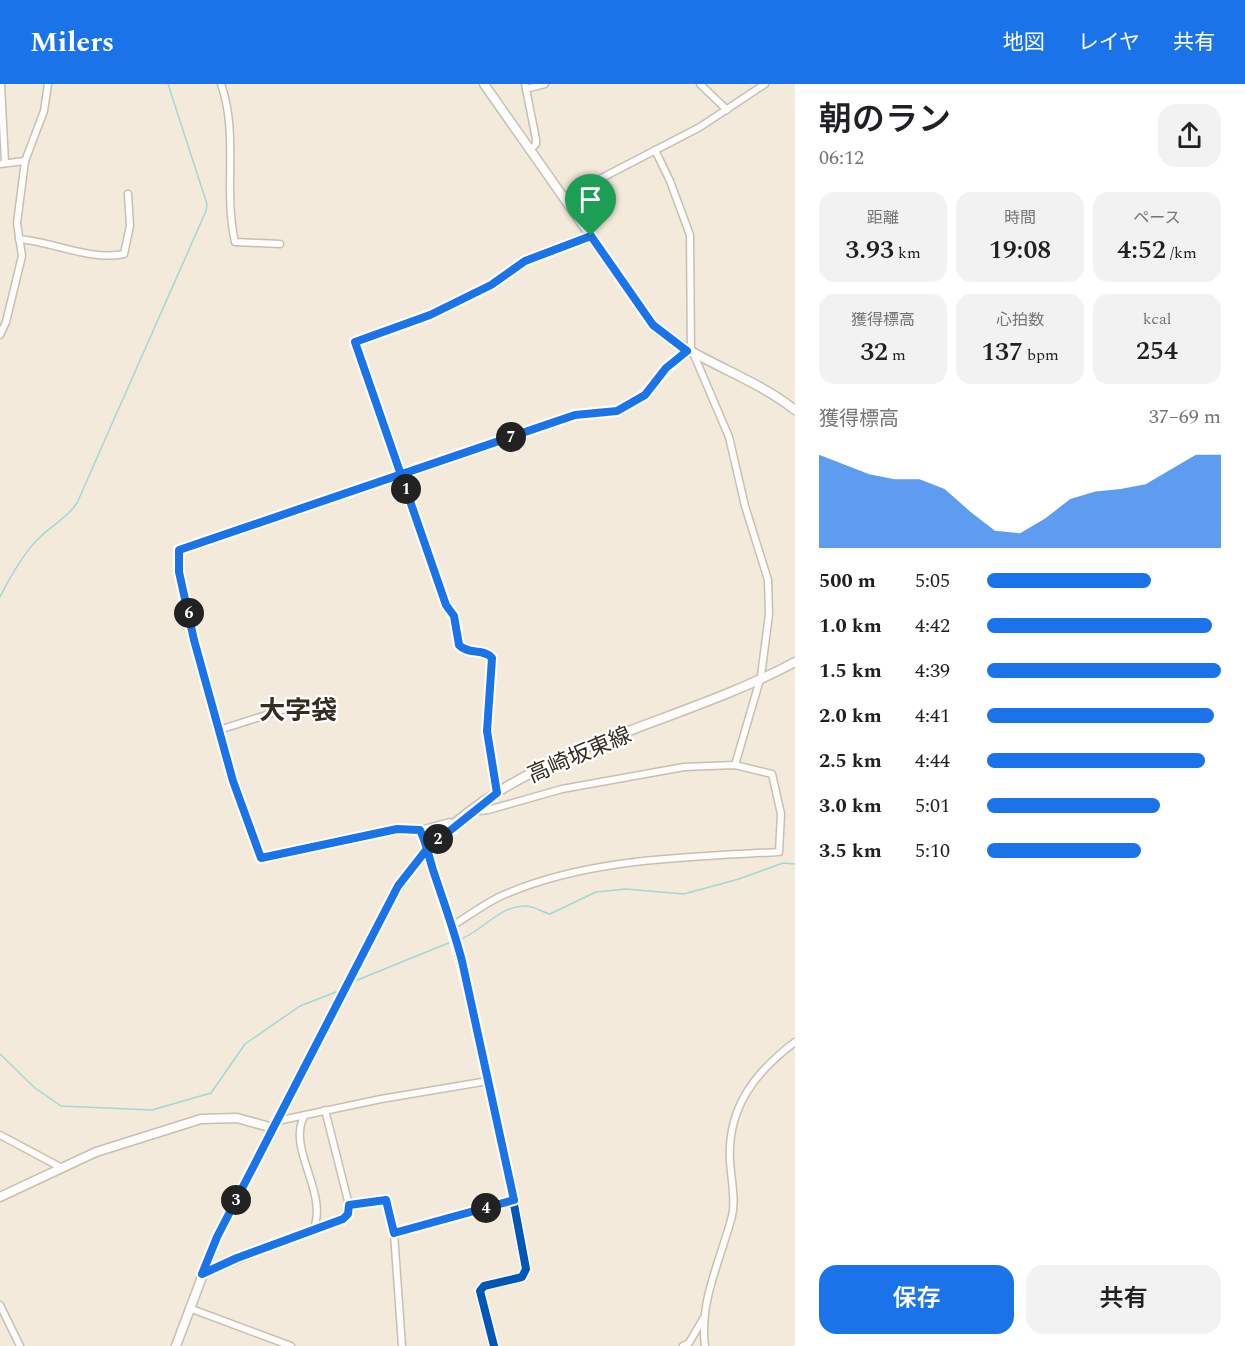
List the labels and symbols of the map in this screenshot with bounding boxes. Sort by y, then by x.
pin [565,174,616,236]
pin: 7 [496,422,526,452]
pin: 1 [391,474,421,504]
pin: 6 [174,598,204,628]
district label: 大字袋 [259,691,337,731]
street label: 高崎坂東線 [523,719,637,792]
pin: 2 [423,824,453,854]
pin: 3 [221,1185,251,1215]
pin: 4 [471,1193,501,1223]

